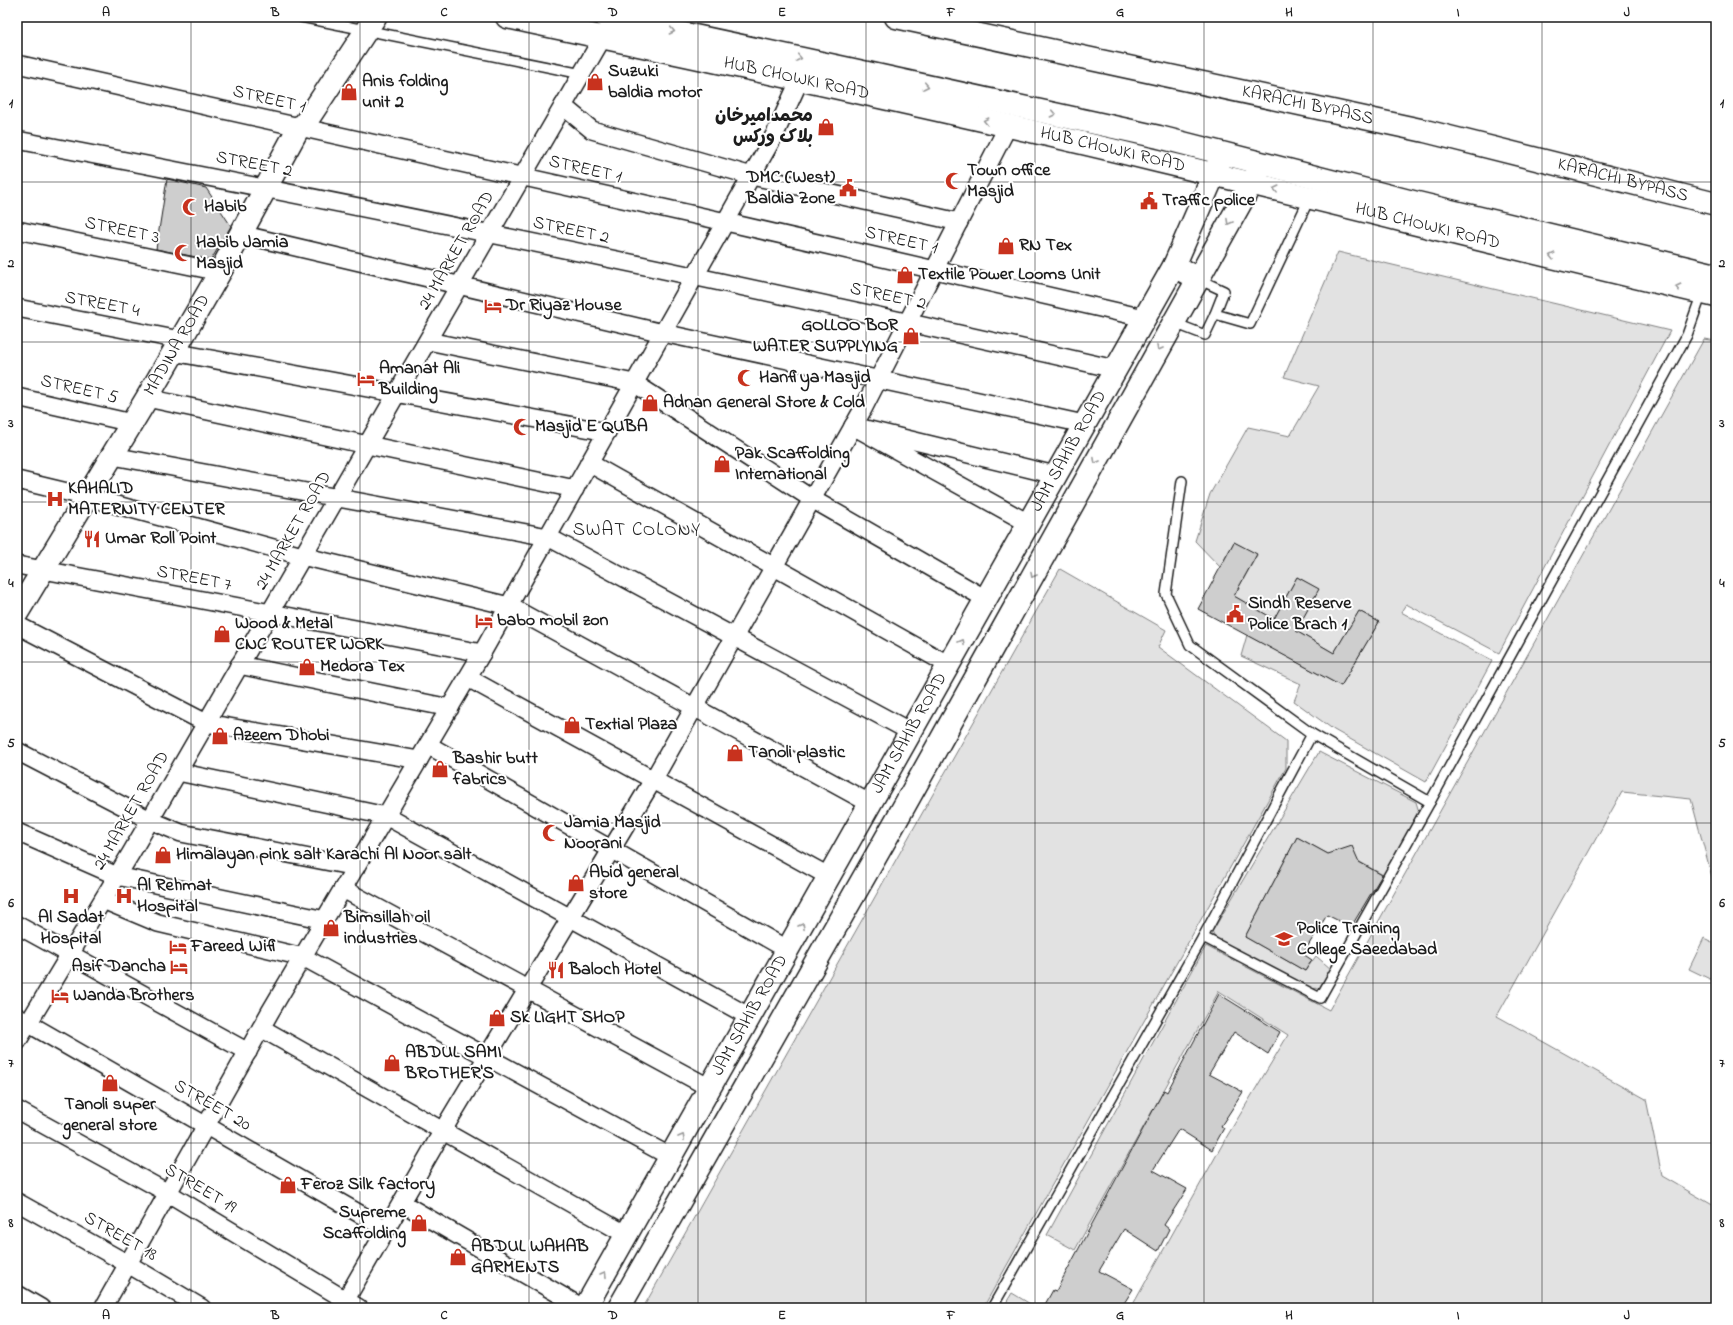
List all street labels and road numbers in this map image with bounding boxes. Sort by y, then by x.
street label: HUB CHOWKI ROAD [721,50,872,107]
street label: STREET 1 [230,79,308,121]
street label: KARACHI BYPASS [1239,79,1376,133]
street label: HUB CHOWKI ROAD [1037,121,1188,180]
street label: STREET 2 [214,145,295,185]
street label: STREET 1 [546,149,624,191]
street label: KARACHI BYPASS [1555,152,1691,210]
street label: 24 MARKET ROAD [412,187,502,315]
street label: HUB CHOWKI ROAD [1352,196,1503,257]
street label: STREET 3 [82,210,162,252]
street label: STREET 2 [530,210,612,252]
street label: STREET 1 [862,220,940,262]
street label: STREET 2 [847,276,929,318]
street label: STREET 4 [62,285,142,325]
street label: MADINA ROAD [138,290,217,401]
street label: STREET 5 [38,368,120,412]
street label: JAM SAHIB ROAD [1025,386,1114,517]
street label: 24 MARKET ROAD [249,467,339,595]
street label: STREET 7 [154,559,234,599]
street label: JAM SAHIB ROAD [865,668,954,799]
street label: 24 MARKET ROAD [87,747,177,875]
street label: JAM SAHIB ROAD [706,950,795,1081]
street label: STREET 20 [169,1073,256,1139]
street label: STREET 19 [159,1157,241,1221]
street label: STREET 18 [78,1206,162,1269]

